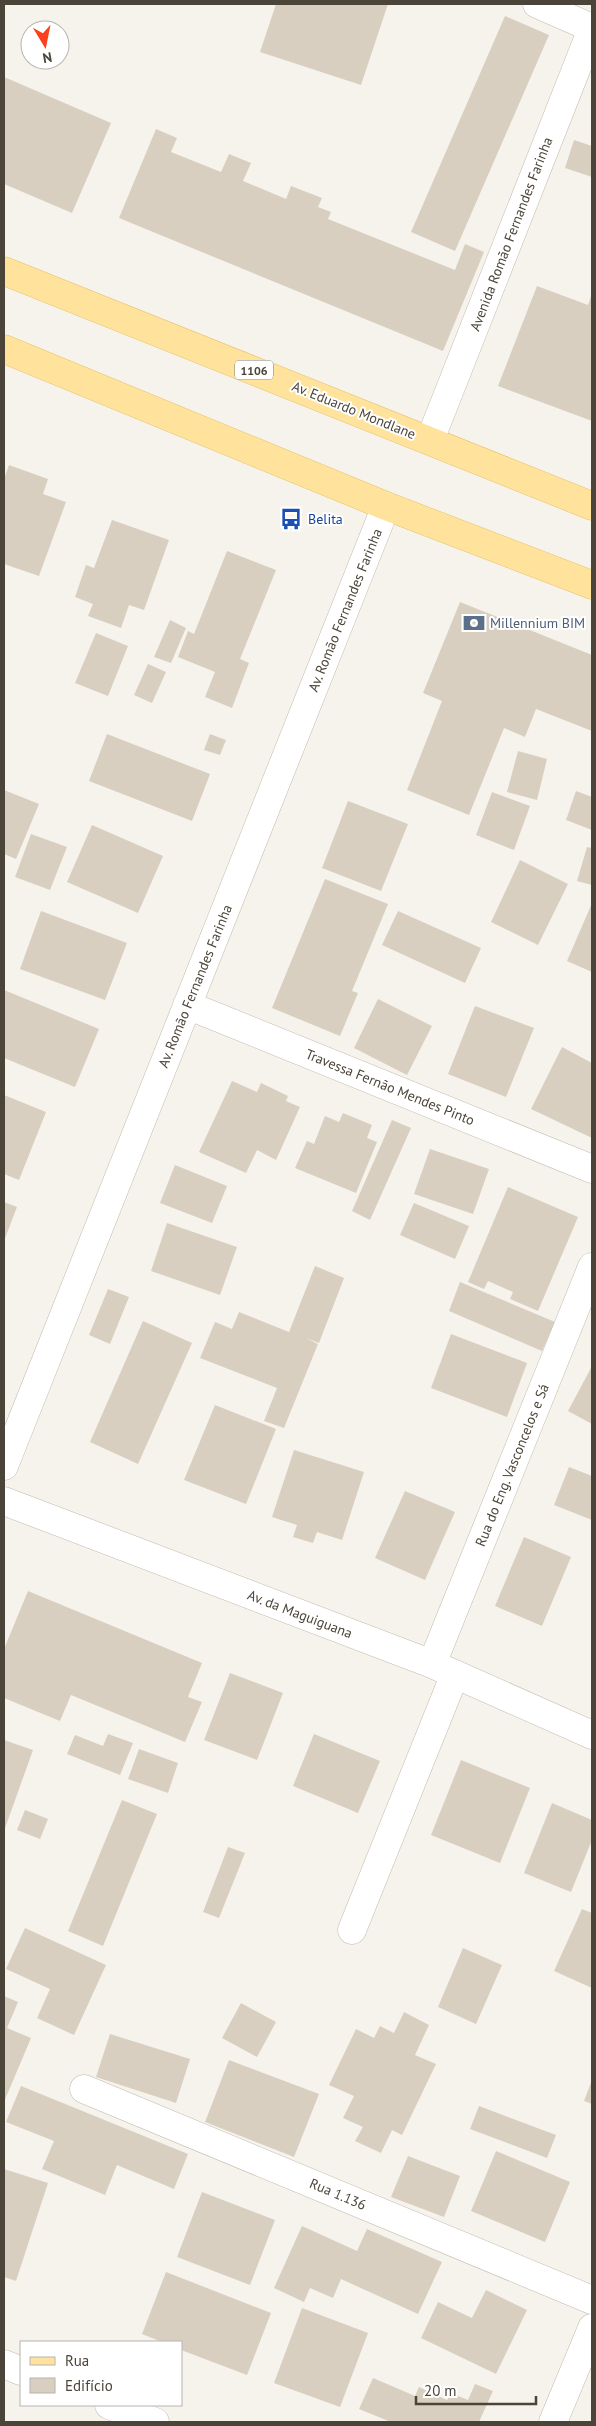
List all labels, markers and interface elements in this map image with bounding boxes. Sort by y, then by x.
north arrow [20,20,70,70]
text: N [41,48,53,67]
street label: Avenida Romão Fernandes Farinha [466,134,556,334]
road number: 1106 [235,360,273,380]
street label: Av. Eduardo Mondlane [290,377,418,443]
bus stop icon: Belita [278,506,304,532]
place label: Belita [308,510,343,528]
street label: Av. Romão Fernandes Farinha [304,526,386,694]
bank icon: Millennium BIM [461,610,487,636]
place label: Millennium BIM [490,614,585,632]
street label: Av. Romão Fernandes Farinha [154,902,236,1070]
street label: Travessa Fernão Mendes Pinto [303,1045,477,1129]
street label: Rua do Eng. Vasconcelos e Sá [471,1381,553,1549]
street label: Av. da Maguiguana [245,1586,355,1642]
street label: Rua 1.136 [307,2174,369,2214]
legend [20,2341,182,2406]
text: Rua [65,2351,89,2370]
scale bar [416,2374,536,2406]
text: Edifício [65,2376,113,2395]
text: 20 m [424,2381,457,2400]

